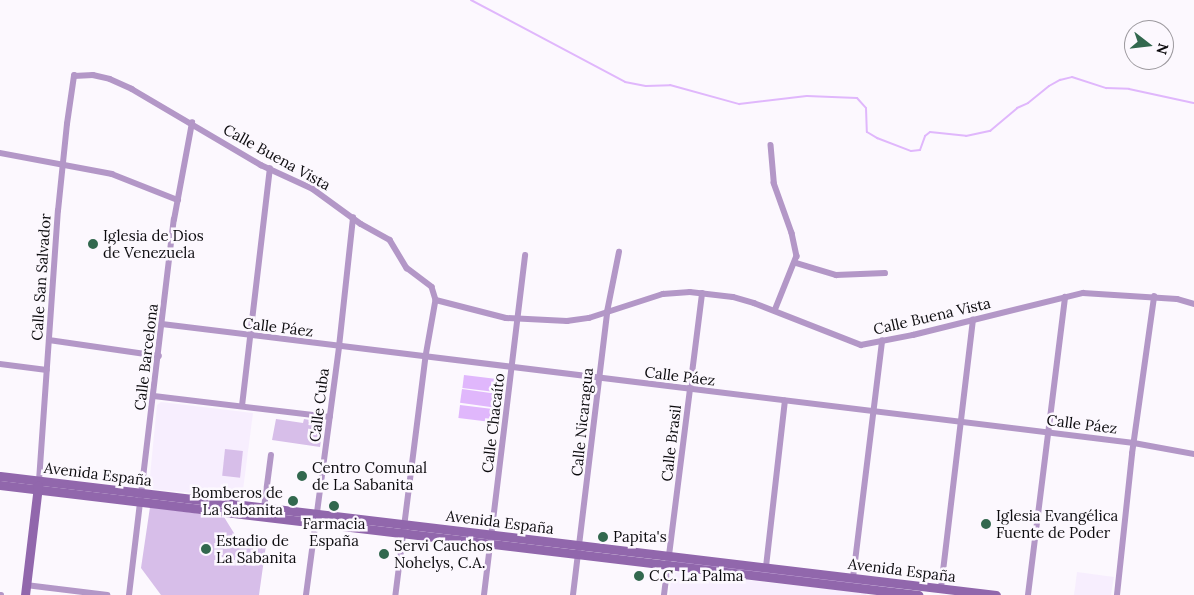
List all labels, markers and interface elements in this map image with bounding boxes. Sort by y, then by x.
north arrow [1124,20,1174,70]
text: N [1152,41,1173,57]
street label: Calle Buena Vista [220,120,334,194]
street label: Calle San Salvador [28,213,54,341]
place label: Iglesia de Dios de Venezuela [103,226,204,261]
marker: Iglesia de Dios de Venezuela [87,238,99,250]
street label: Calle Buena Vista [872,294,992,338]
street label: Calle Barcelona [131,302,161,412]
street label: Calle Páez [242,314,314,340]
street label: Calle Páez [644,363,716,389]
street label: Calle Cuba [306,367,332,443]
street label: Calle Nicaragua [567,367,597,477]
street label: Calle Chacaíto [478,372,508,474]
street label: Calle Brasil [657,404,685,482]
street label: Calle Páez [1046,411,1118,437]
street label: Avenida España [43,458,153,490]
place label: Centro Comunal de La Sabanita [312,458,427,493]
marker: Centro Comunal de La Sabanita [296,470,308,482]
place label: Bomberos de La Sabanita [191,483,283,518]
marker: Bomberos de La Sabanita [287,495,299,507]
marker: Farmacia España [328,500,340,512]
street label: Avenida España [445,506,555,538]
place label: Iglesia Evangélica Fuente de Poder [996,506,1118,541]
place label: Farmacia España [303,514,365,549]
marker: Iglesia Evangélica Fuente de Poder [980,518,992,530]
place label: Papita's [613,528,667,546]
place label: Estadio de La Sabanita [216,531,297,566]
marker: Papita's [597,531,609,543]
place label: Servi Cauchos Nohelys, C.A. [394,536,493,571]
marker: Estadio de La Sabanita [200,543,212,555]
marker: Servi Cauchos Nohelys, C.A. [378,548,390,560]
street label: Avenida España [847,554,957,586]
place label: C.C. La Palma [649,567,744,585]
marker: C.C. La Palma [633,570,645,582]

